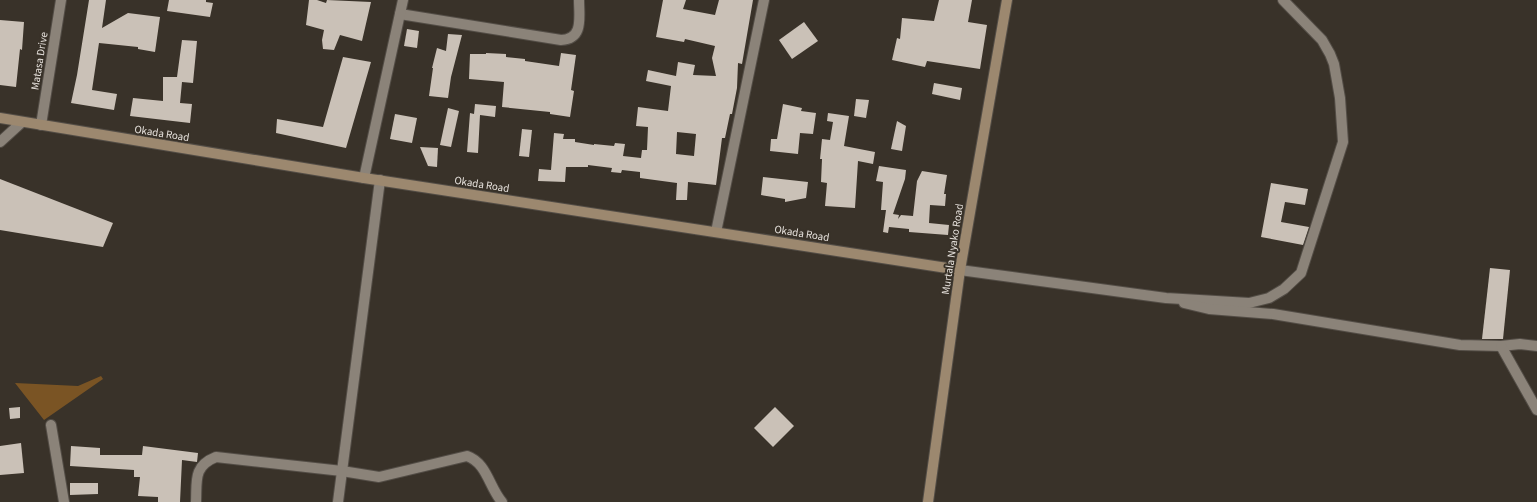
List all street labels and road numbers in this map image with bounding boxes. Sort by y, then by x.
street label: Matasa Drive [28,30,52,91]
street label: Okada Road [133,122,191,145]
street label: Okada Road [453,173,511,196]
street label: Murtala Nyako Road [938,202,967,296]
street label: Okada Road [773,222,831,245]

